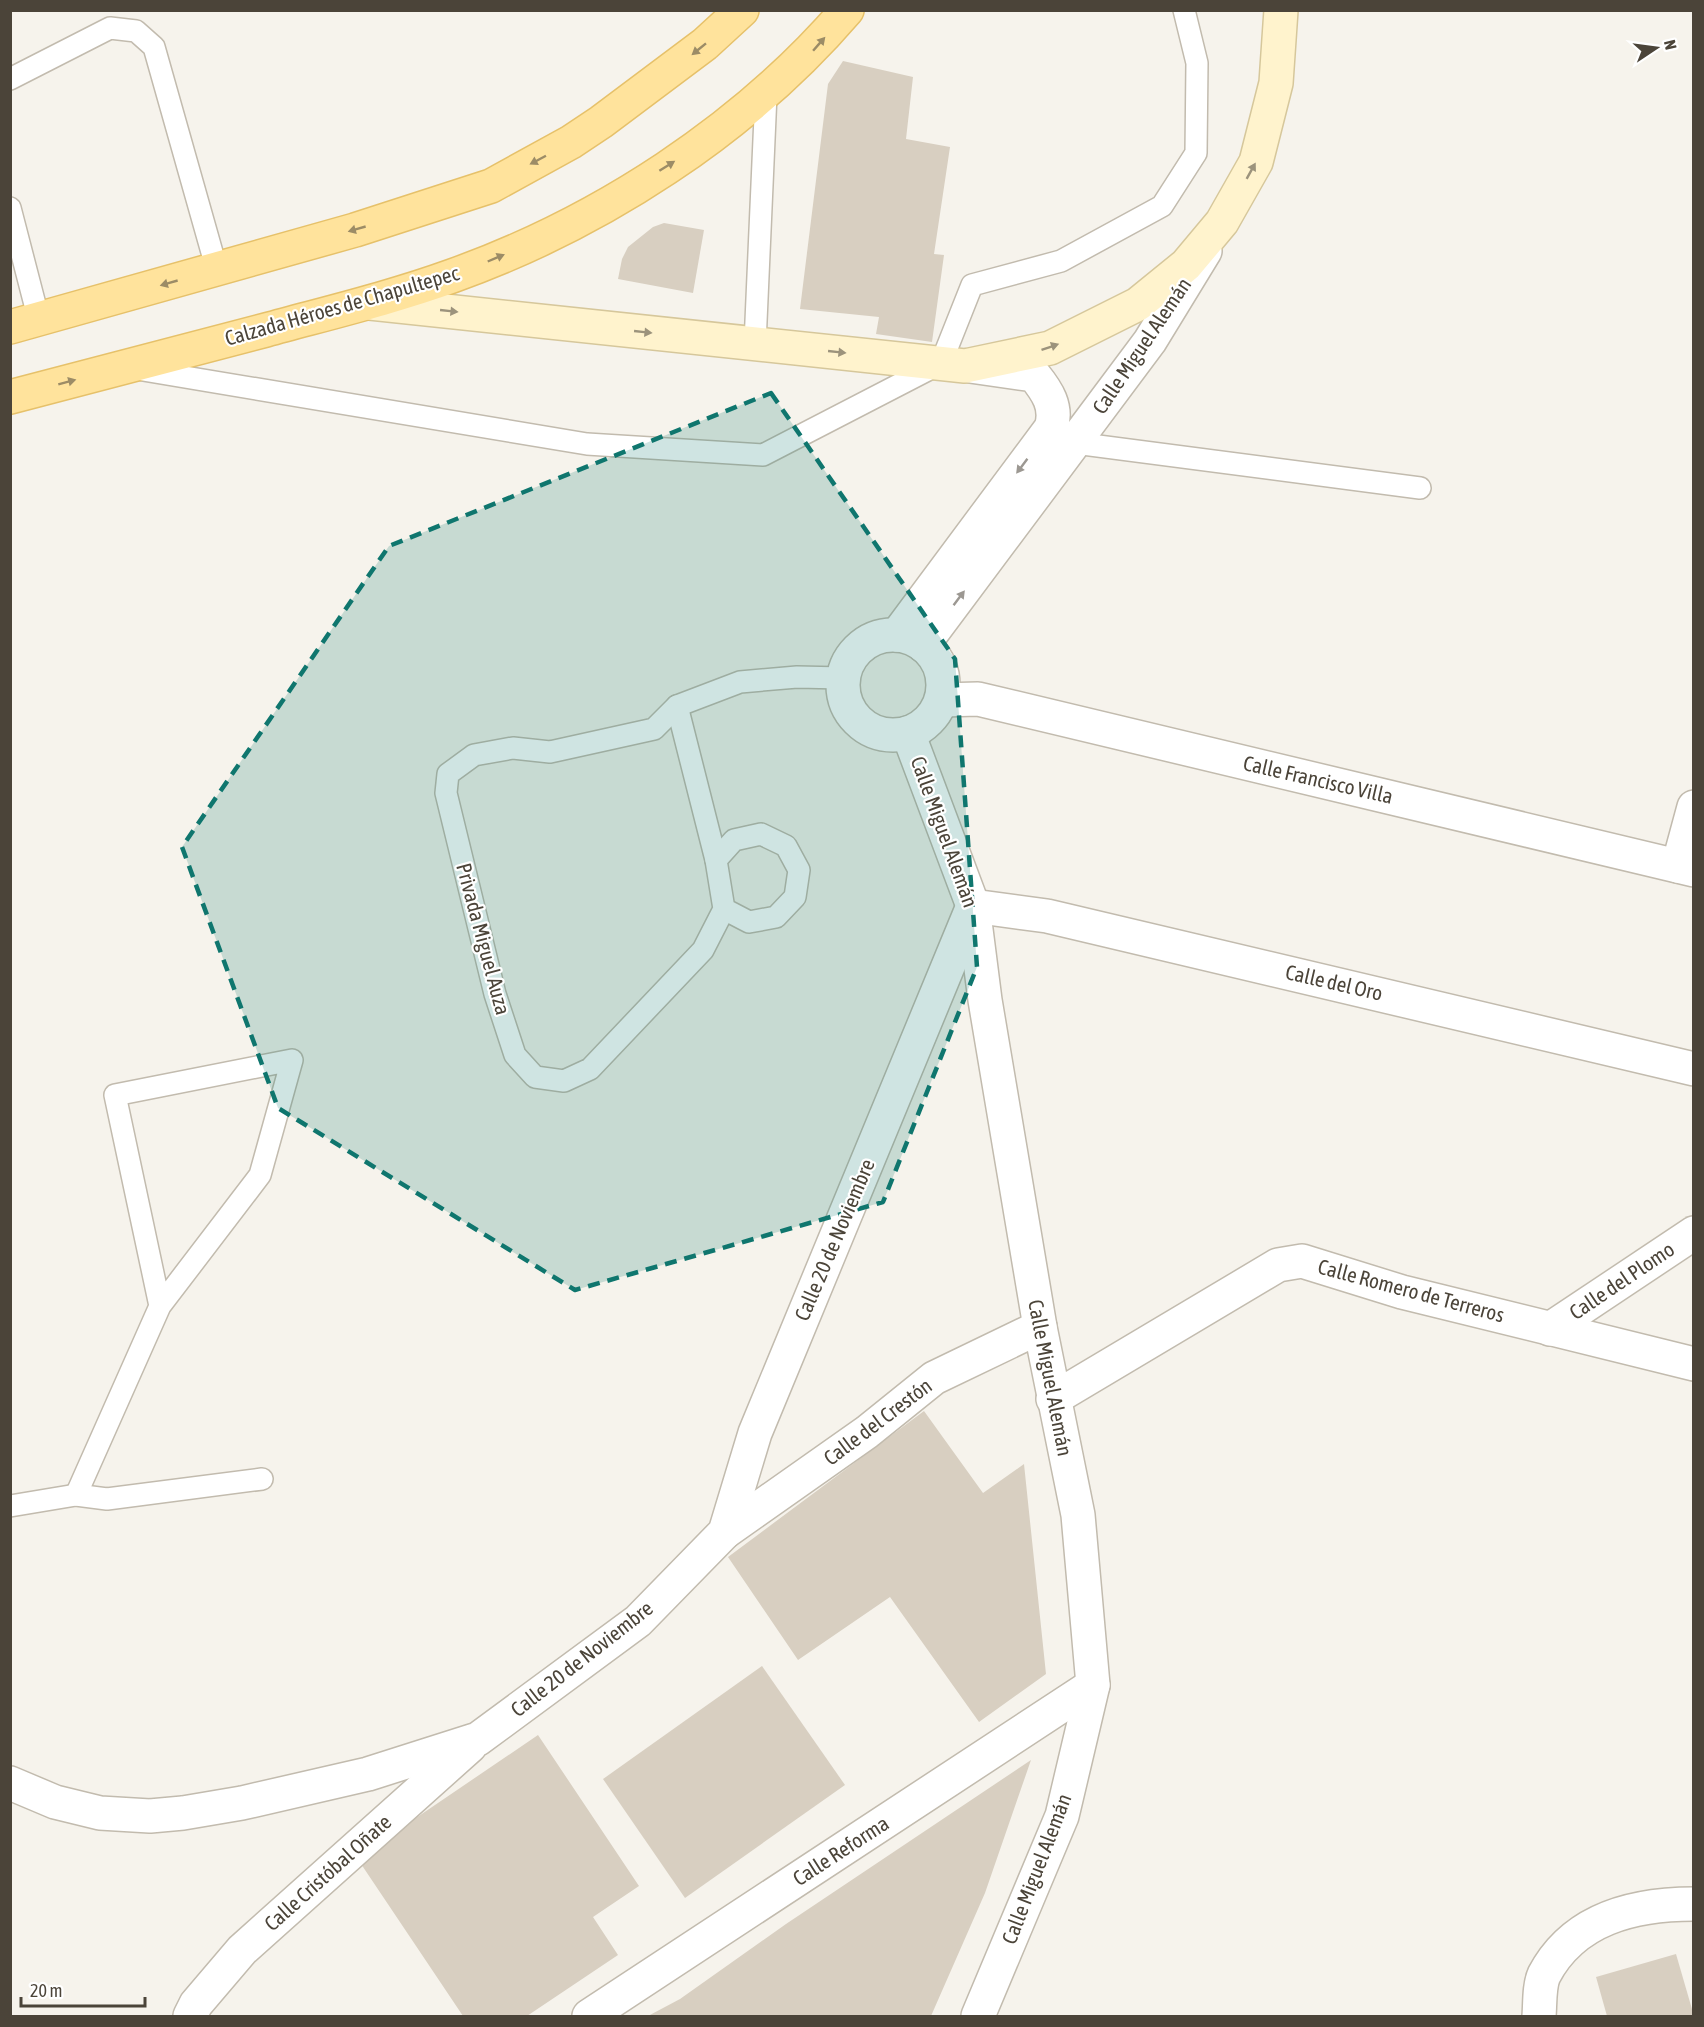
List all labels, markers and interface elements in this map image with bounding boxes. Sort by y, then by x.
north arrow [1626,18,1686,78]
one-way arrow [812,36,826,51]
text: N [1661,38,1680,51]
one-way arrow [691,43,706,55]
one-way arrow [530,155,547,165]
one-way arrow [659,160,675,171]
one-way arrow [1246,162,1256,179]
one-way arrow [348,225,366,234]
one-way arrow [487,253,505,262]
street label: Calzada Héroes de Chapultepec [222,260,462,350]
street label: Calle Miguel Alemán [1087,273,1196,418]
one-way arrow [160,279,179,289]
one-way arrow [440,306,459,316]
one-way arrow [634,327,653,337]
one-way arrow [1041,341,1059,351]
one-way arrow [827,347,846,357]
one-way arrow [58,377,76,387]
one-way arrow [1016,457,1028,473]
one-way arrow [952,591,964,606]
street label: Calle Francisco Villa [1241,750,1395,808]
street label: Calle Miguel Alemán [906,753,983,910]
street label: Privada Miguel Auza [452,860,516,1017]
street label: Calle del Oro [1283,959,1385,1005]
street label: Calle 20 de Noviembre [789,1155,879,1324]
street label: Calle del Plomo [1565,1236,1678,1324]
street label: Calle Romero de Terreros [1316,1254,1507,1326]
street label: Calle Miguel Alemán [1024,1298,1078,1458]
street label: Calle del Crestón [819,1373,936,1470]
street label: Calle 20 de Noviembre [506,1595,657,1721]
street label: Calle Miguel Alemán [996,1790,1076,1947]
street label: Calle Cristóbal Oñate [259,1809,396,1935]
street label: Calle Reforma [788,1810,893,1890]
scale bar [21,1970,146,2008]
text: 20 m [30,1980,62,2001]

